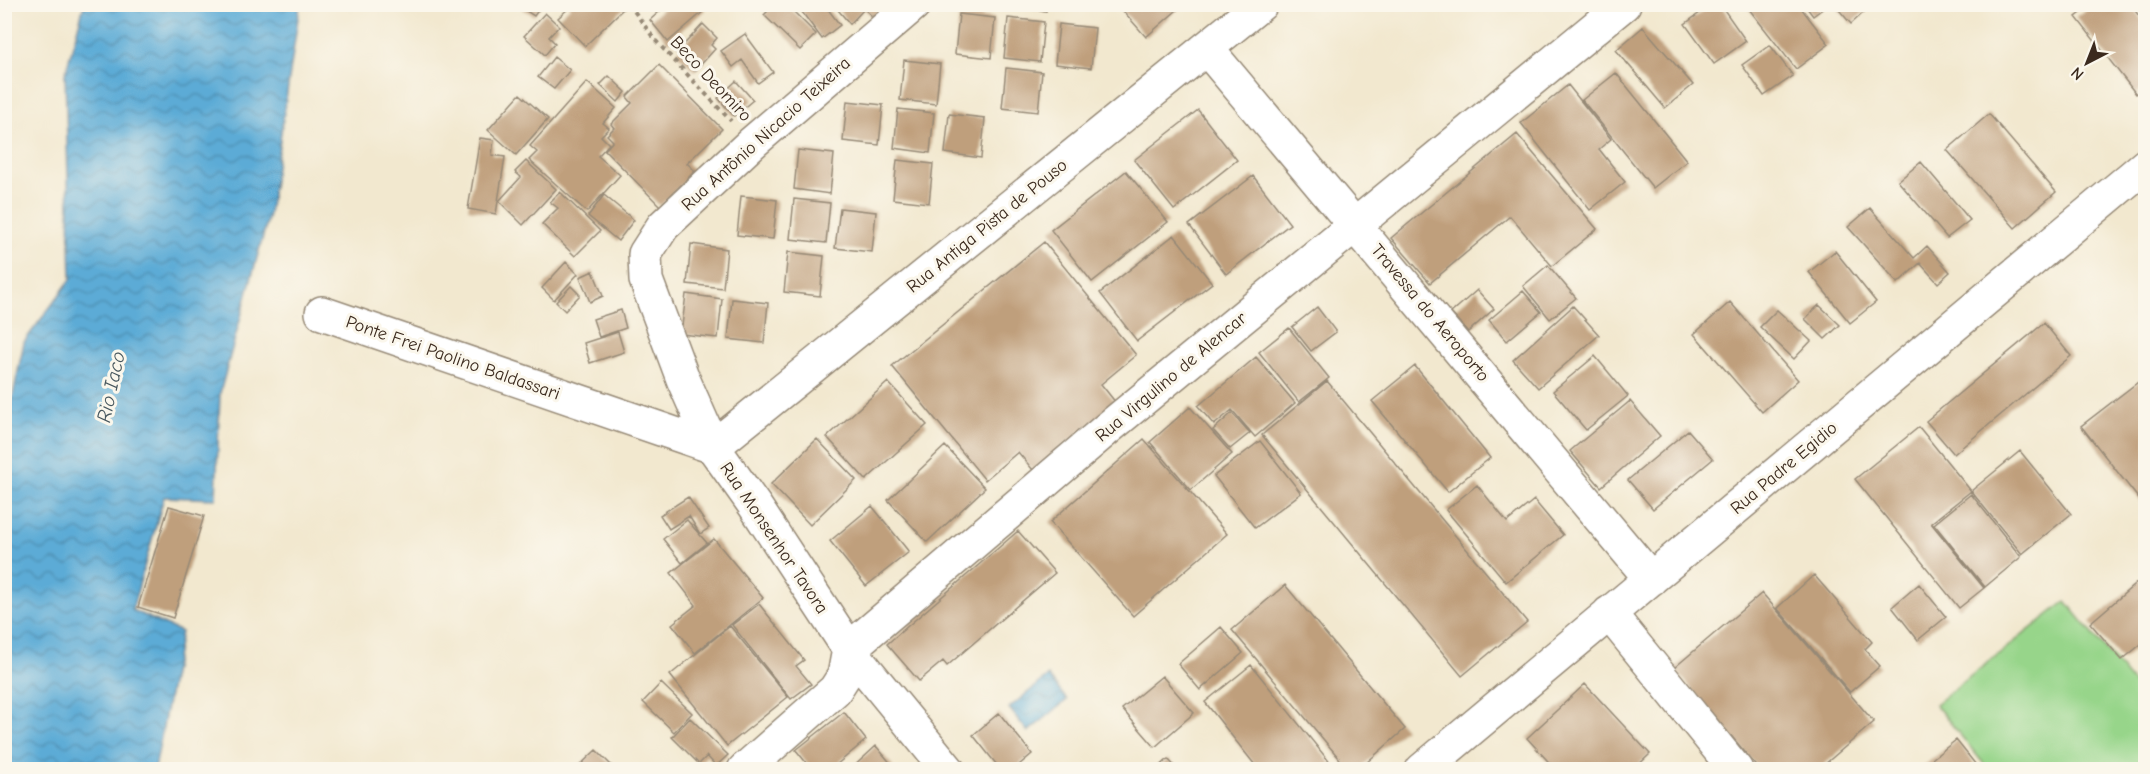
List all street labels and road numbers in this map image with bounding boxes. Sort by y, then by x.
street label: Beco Deomiro [666,32,756,126]
street label: Rua Antônio Nicacio Teixeira [677,53,855,215]
street label: Rua Antiga Pista de Pouso [902,155,1072,297]
street label: Travessa do Aeroporto [1366,240,1494,386]
street label: Rua Virgulino de Alencar [1091,307,1252,446]
street label: Ponte Frei Paolino Baldassari [343,311,563,405]
street label: Rua Padre Egidio [1726,417,1842,519]
street label: Rua Monsenhor Tavora [715,458,833,618]

